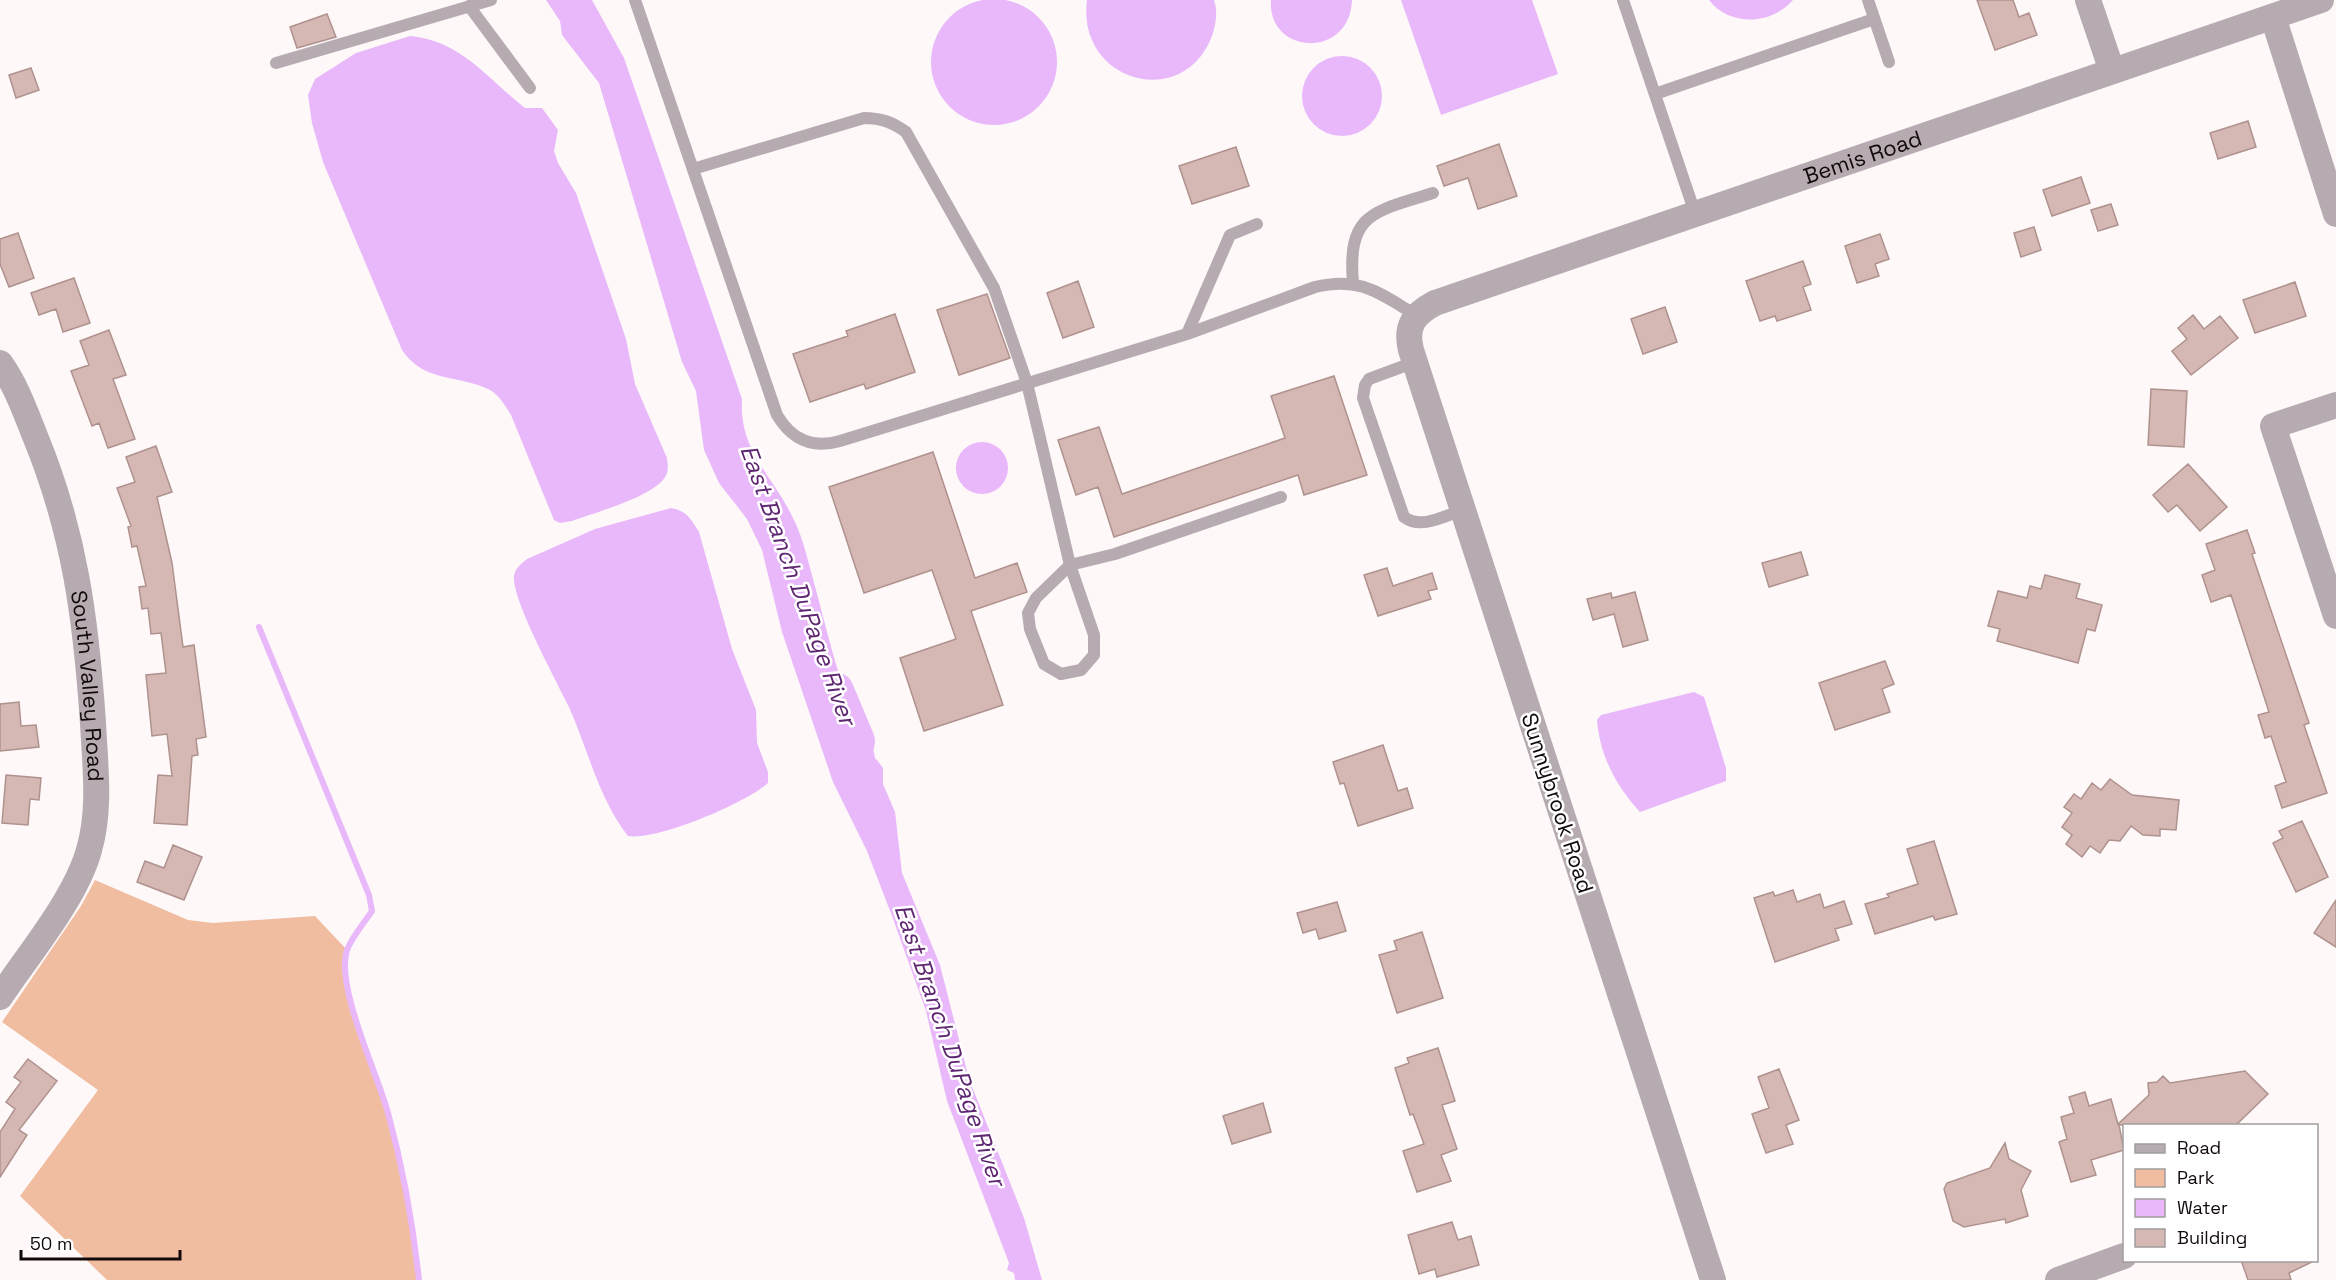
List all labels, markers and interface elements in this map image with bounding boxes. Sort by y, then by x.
street label: Bemis Road [1800,124,1925,190]
water label: East Branch DuPage River [733,441,865,732]
street label: South Valley Road [65,588,110,782]
street label: Sunnybrook Road [1516,709,1600,897]
water label: East Branch DuPage River [888,900,1014,1193]
legend [2123,1124,2318,1262]
text: Road [2177,1136,2221,1159]
text: Park [2177,1166,2215,1189]
text: Water [2177,1196,2228,1219]
scale bar [21,1223,180,1261]
text: Building [2177,1226,2247,1249]
text: 50 m [30,1232,72,1255]

